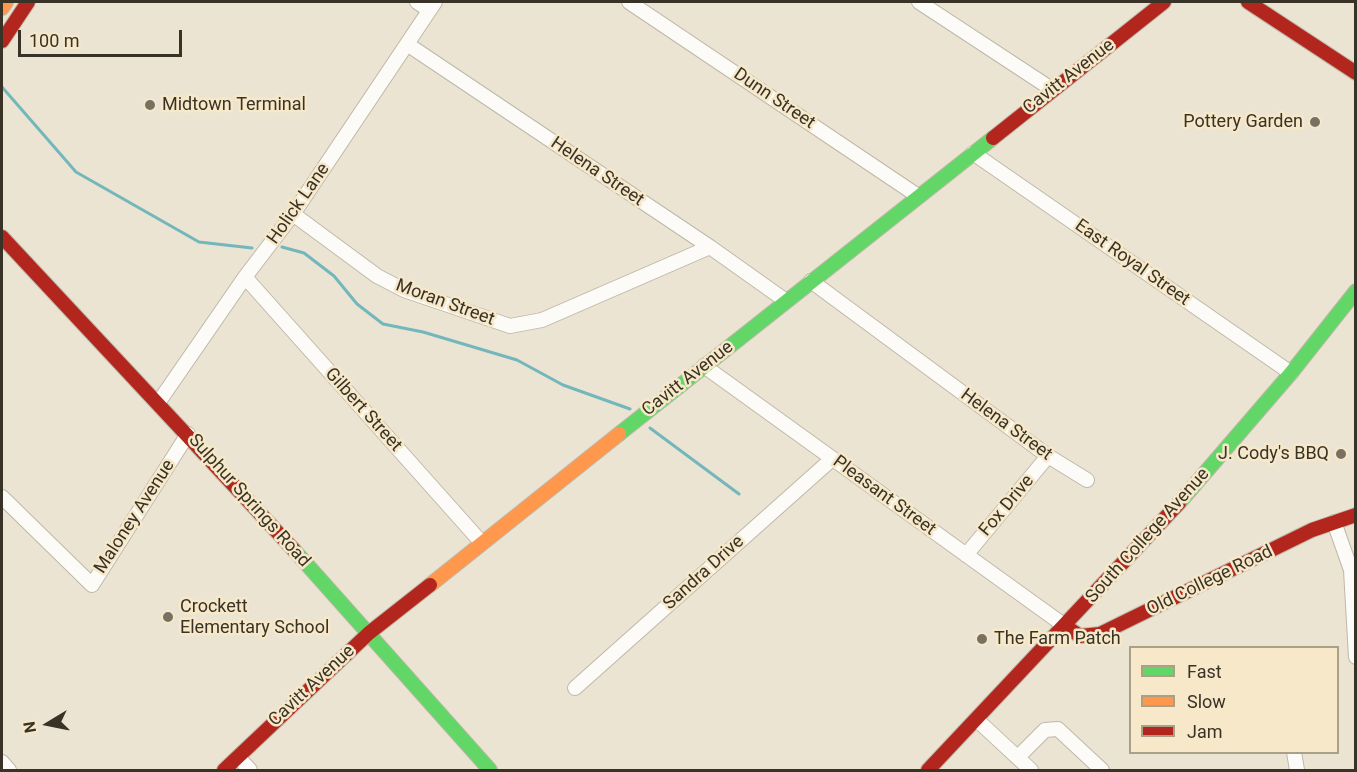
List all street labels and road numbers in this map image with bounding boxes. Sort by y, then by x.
street label: Cavitt Avenue [1019,35,1119,119]
street label: Dunn Street [729,64,819,134]
street label: Helena Street [546,133,648,211]
street label: Holick Lane [263,159,335,249]
street label: East Royal Street [1070,215,1194,311]
street label: Moran Street [393,275,497,331]
street label: Cavitt Avenue [638,337,738,421]
street label: Gilbert Street [320,364,406,456]
street label: Helena Street [956,385,1056,465]
street label: Sulphur Springs Road [183,430,315,572]
street label: Pleasant Street [828,451,940,541]
street label: Maloney Avenue [90,456,180,578]
street label: South College Avenue [1082,464,1214,608]
street label: Fox Drive [975,471,1039,541]
street label: Sandra Drive [659,531,749,615]
street label: Old College Road [1144,541,1276,621]
street label: Cavitt Avenue [265,641,359,731]

